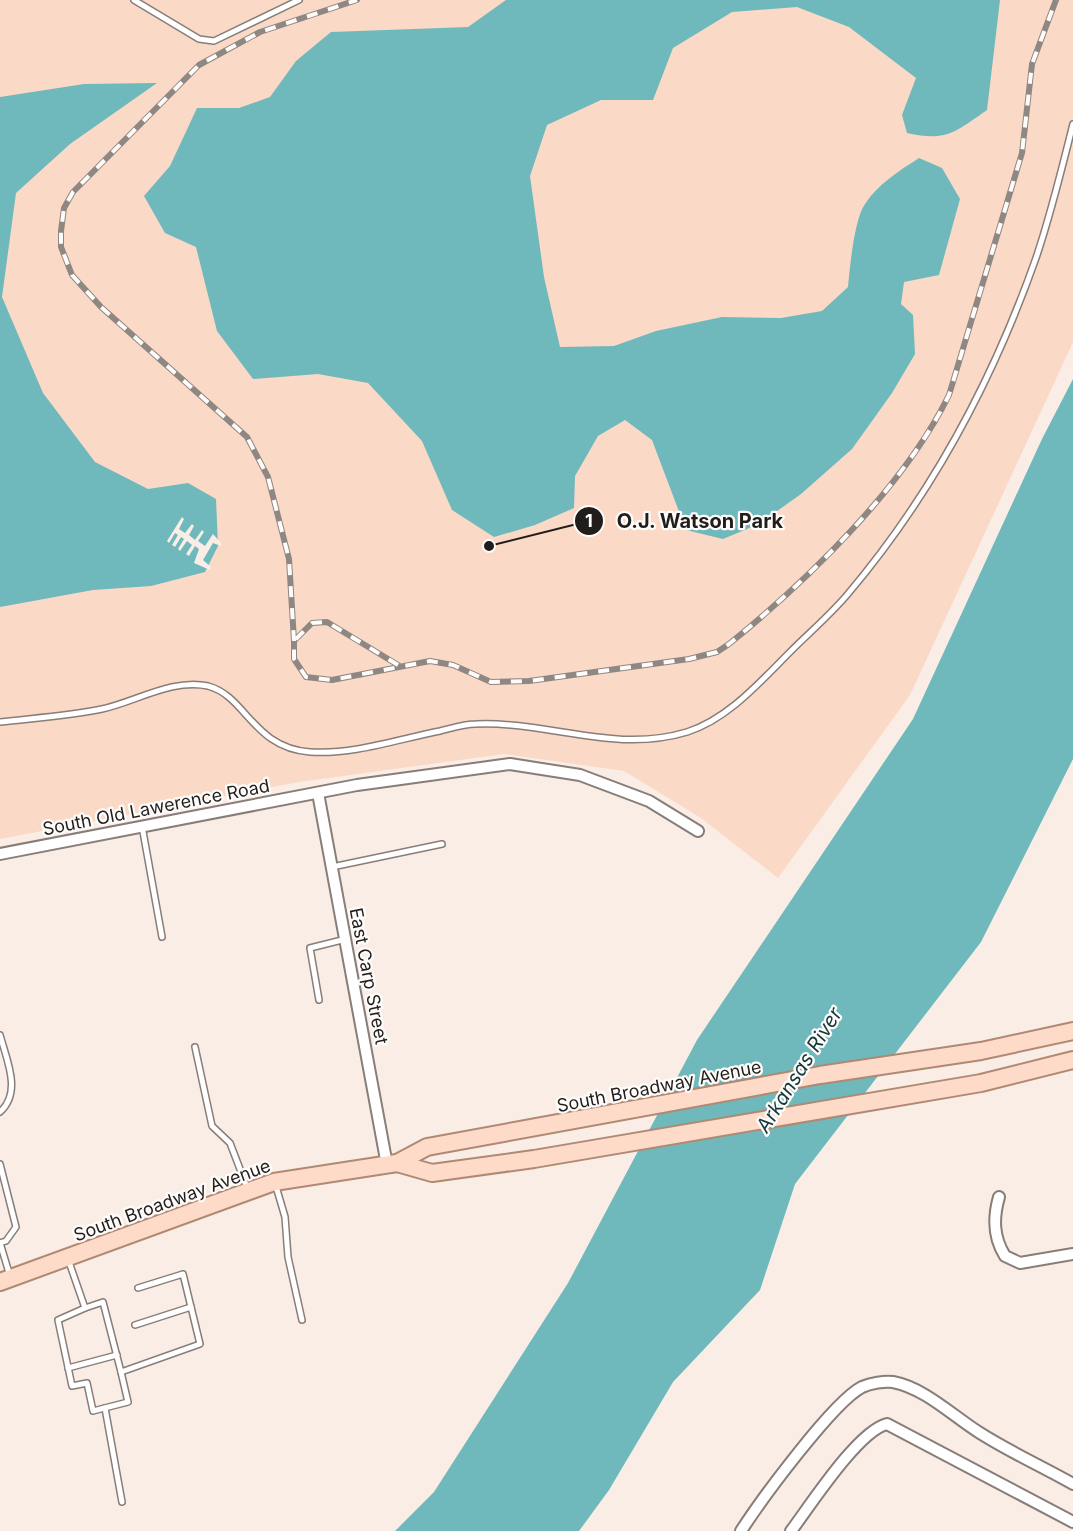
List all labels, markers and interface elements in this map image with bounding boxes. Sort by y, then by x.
callout: O.J. Watson Park [574,502,795,540]
text: O.J. Watson Park [617,509,784,533]
text: 1 [585,510,593,531]
street label: South Old Lawerence Road [41,775,271,839]
street label: East Carp Street [345,906,393,1046]
water label: Arkansas River [750,1003,847,1138]
street label: South Broadway Avenue [555,1056,763,1116]
street label: South Broadway Avenue [71,1155,273,1245]

